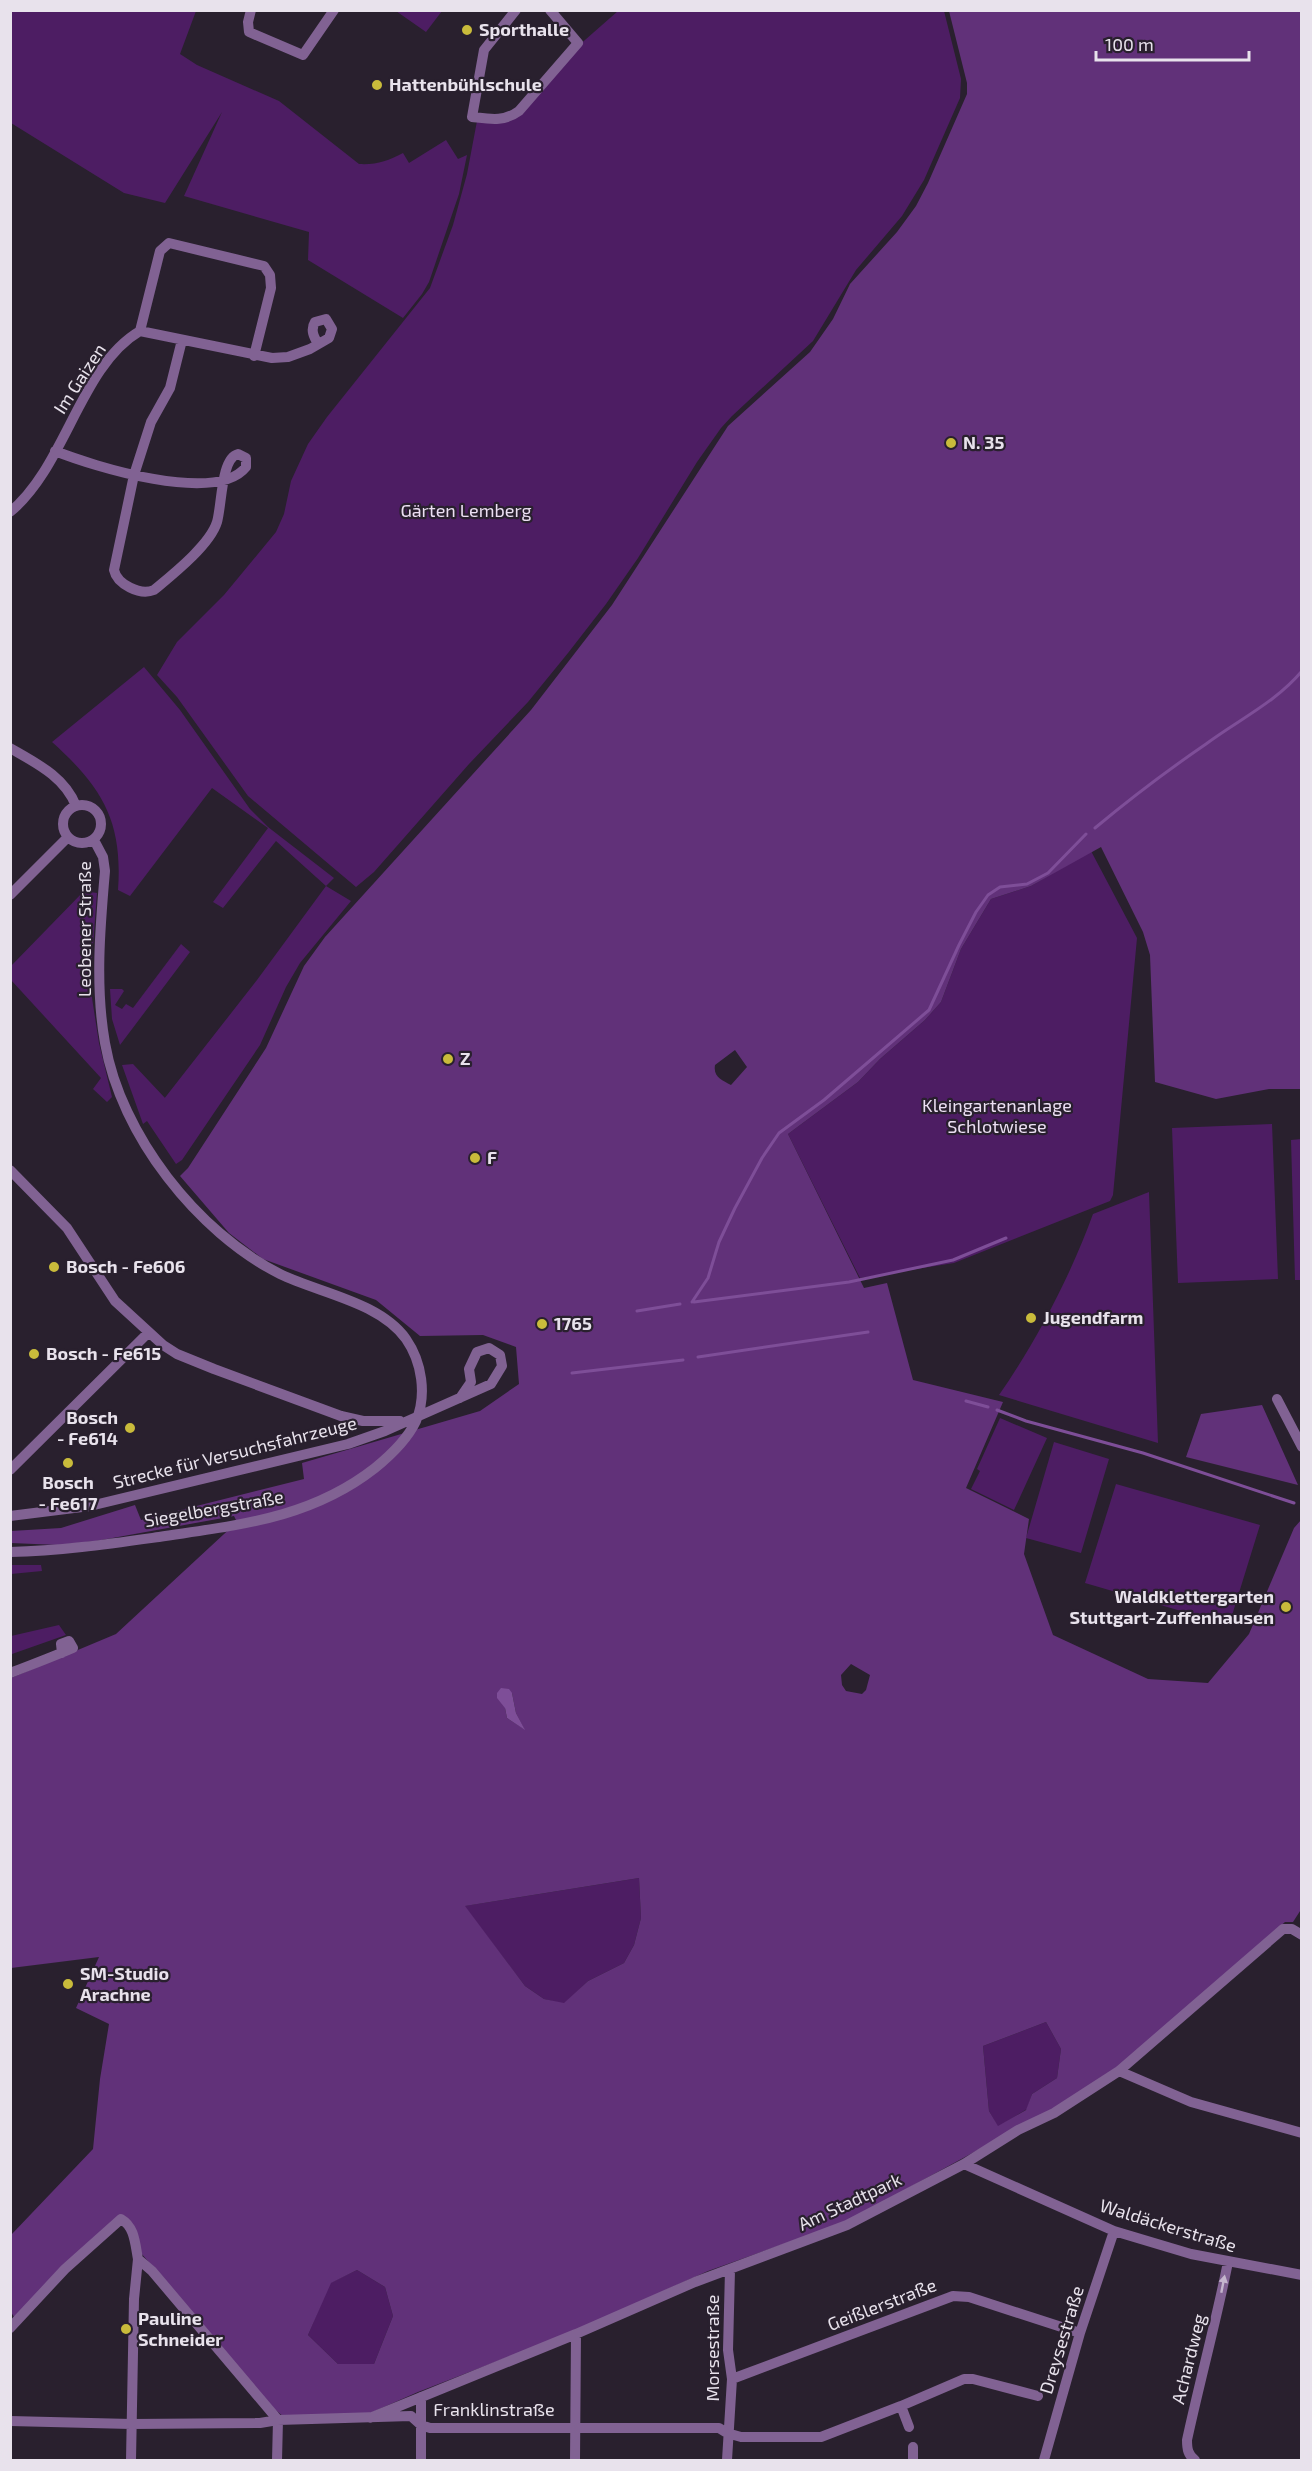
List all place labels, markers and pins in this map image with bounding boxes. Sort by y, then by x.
place label: Sporthalle [479,18,569,40]
marker: Sporthalle [460,23,474,37]
place label: Hattenbühlschule [389,73,542,95]
marker: Hattenbühlschule [370,78,384,92]
place label: N. 35 [963,431,1004,453]
marker: N. 35 [944,436,958,450]
place label: Z [460,1047,471,1069]
marker: Z [441,1052,455,1066]
place label: F [487,1146,497,1168]
marker: F [468,1151,482,1165]
place label: Bosch - Fe606 [66,1255,185,1277]
marker: Bosch - Fe606 [47,1260,61,1274]
place label: Jugendfarm [1043,1306,1143,1328]
marker: Jugendfarm [1024,1311,1038,1325]
place label: 1765 [554,1312,592,1334]
marker: 1765 [535,1317,549,1331]
place label: Bosch - Fe615 [46,1342,161,1364]
marker: Bosch - Fe615 [27,1347,41,1361]
place label: Bosch - Fe614 [57,1406,118,1449]
marker: Bosch - Fe614 [123,1421,137,1435]
marker: Bosch - Fe617 [61,1456,75,1470]
place label: Bosch - Fe617 [38,1471,98,1514]
place label: Waldklettergarten Stuttgart-Zuffenhausen [1070,1585,1274,1628]
marker: Waldklettergarten Stuttgart-Zuffenhausen [1279,1600,1293,1614]
place label: SM-Studio Arachne [80,1962,169,2005]
marker: SM-Studio Arachne [61,1977,75,1991]
place label: Pauline Schneider [138,2307,223,2350]
marker: Pauline Schneider [119,2322,133,2336]

